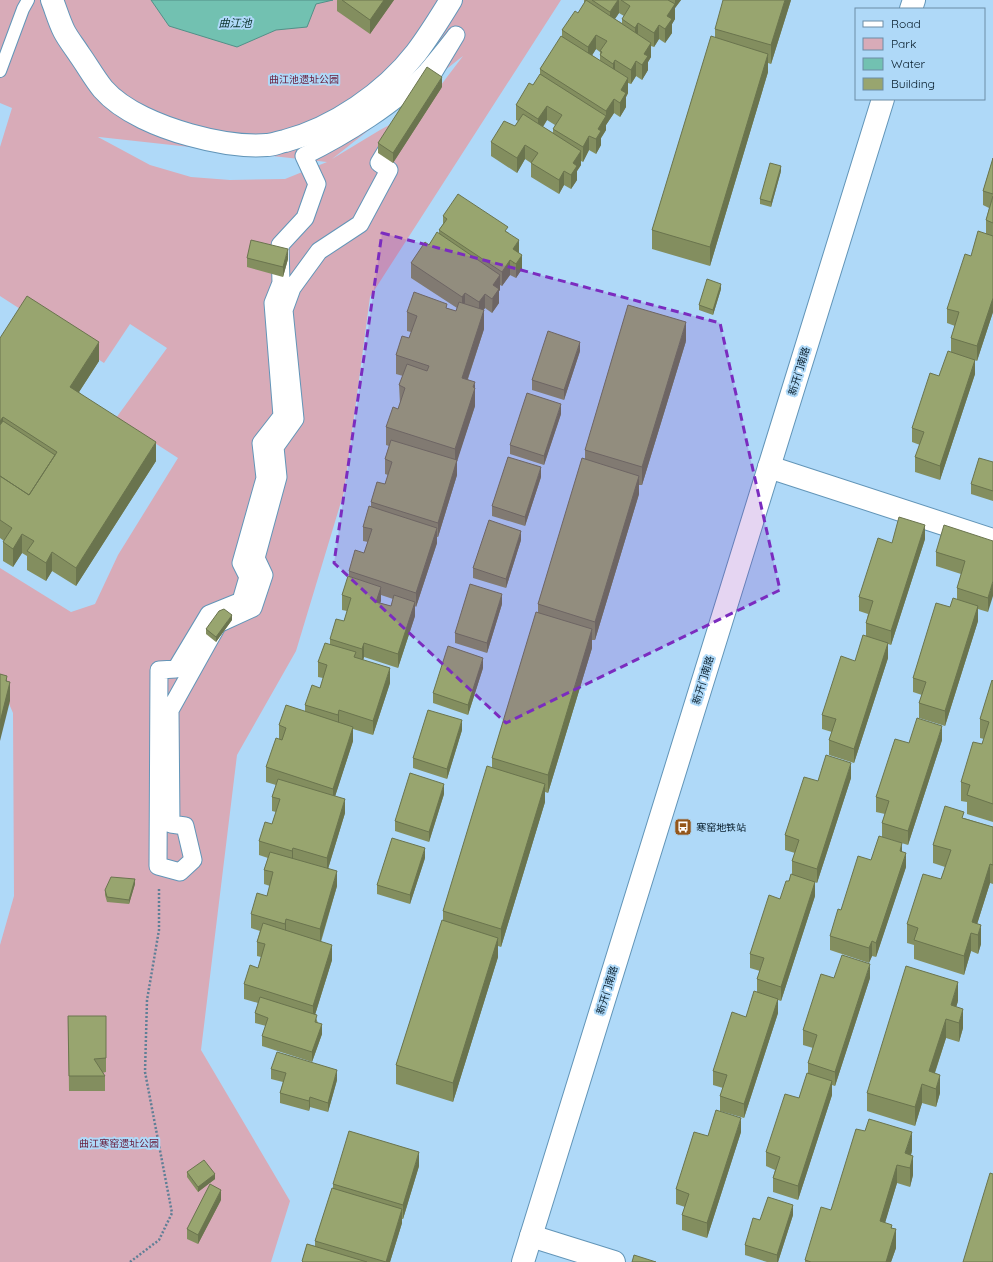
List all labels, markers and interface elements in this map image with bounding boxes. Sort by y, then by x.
legend [855,8,985,100]
water label: 曲江池 [219,16,252,30]
text: Road [891,16,921,31]
text: Park [891,36,916,51]
text: Water [891,56,926,71]
park label: 曲江池遗址公园 [269,73,339,86]
text: Building [891,76,935,91]
street label: 新开门南路 [785,345,813,397]
street label: 新开门南路 [689,654,717,706]
bus stop icon: 寒窑地铁站 [673,817,693,837]
place label: 寒窑地铁站 [696,821,746,834]
street label: 新开门南路 [593,964,621,1016]
park label: 曲江寒窑遗址公园 [79,1137,159,1150]

